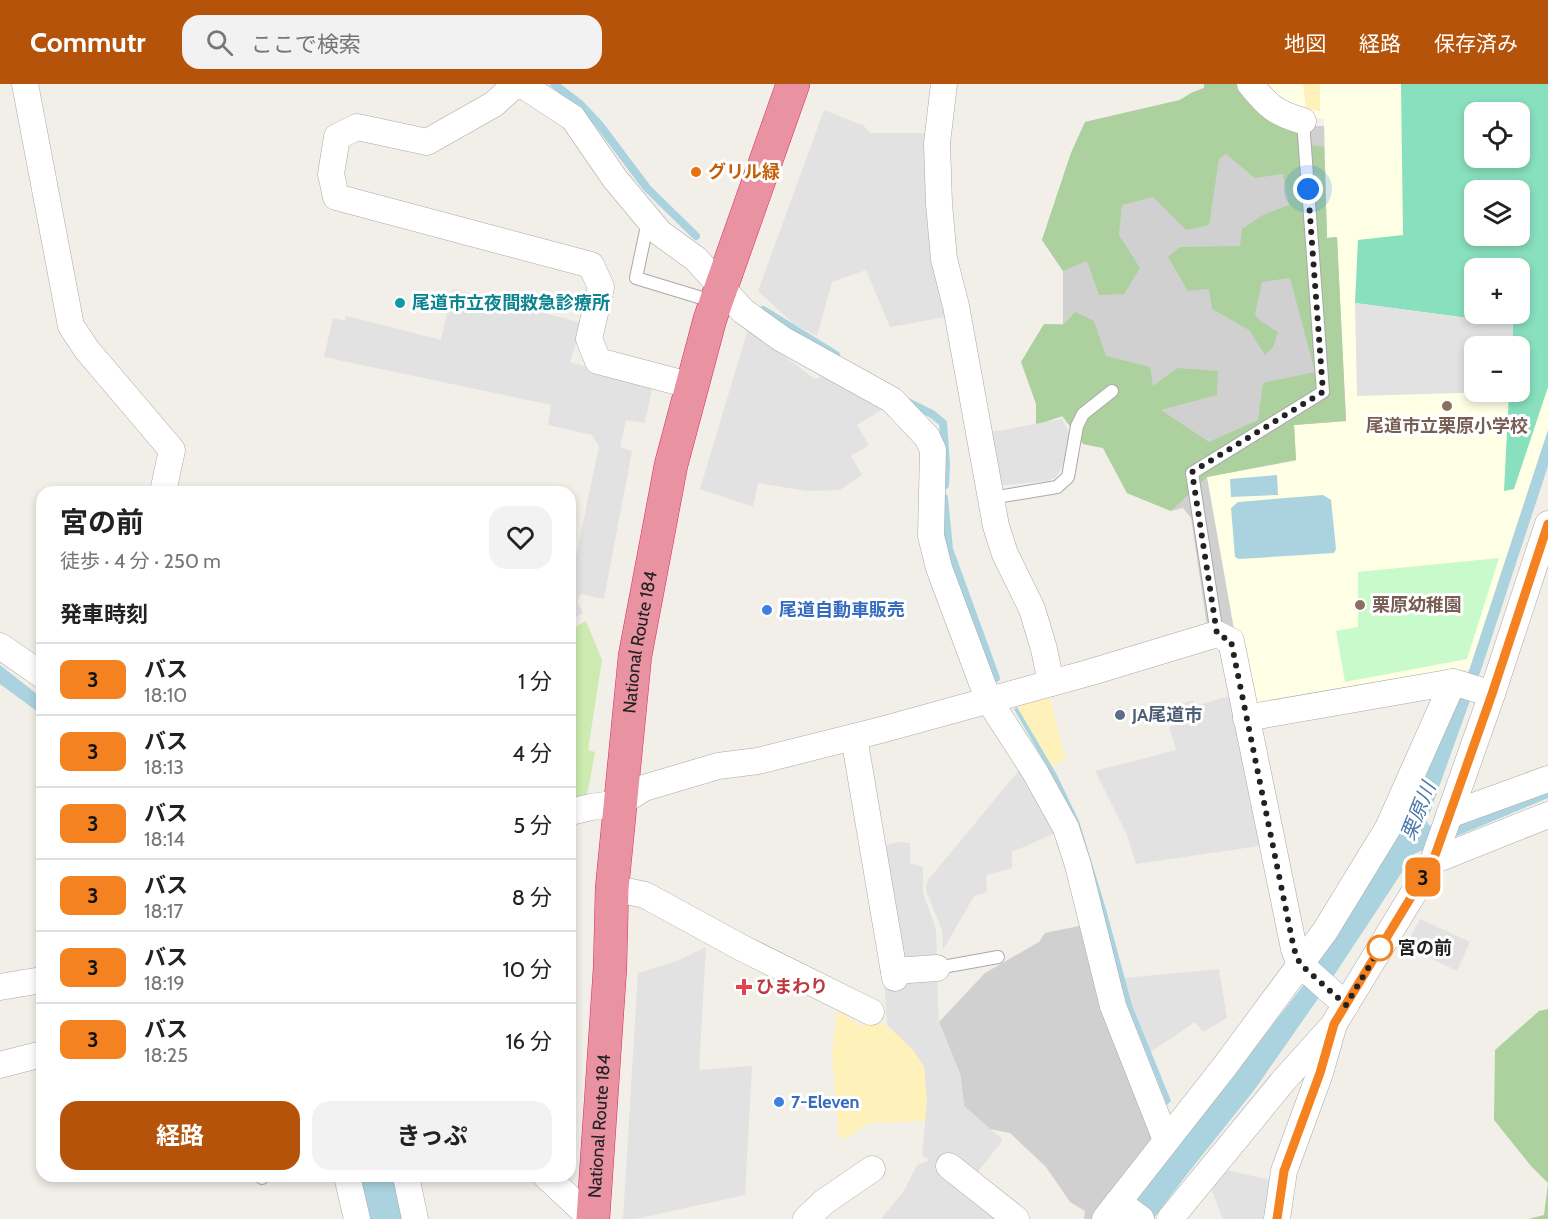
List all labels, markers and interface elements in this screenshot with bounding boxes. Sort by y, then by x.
search box [182,15,602,69]
text: Commutr [30,25,146,59]
icon: search [203,26,236,59]
text: ここで検索 [251,31,361,58]
text: 地図 [1284,31,1326,56]
text: 経路 [1359,31,1401,56]
text: 保存済み [1434,31,1518,56]
map controls [1464,102,1530,402]
button: locate [1464,102,1530,168]
place label: グリル緑 [708,161,780,183]
marker: グリル緑 [689,165,703,179]
your location [1293,174,1323,204]
button: layers [1464,180,1530,246]
button: + [1464,258,1530,324]
place label: 尾道市立夜間救急診療所 [412,292,610,314]
marker: 尾道市立夜間救急診療所 [393,296,407,310]
button: − [1464,336,1530,402]
marker: 尾道市立栗原小学校 [1440,399,1454,413]
place label: 尾道市立栗原小学校 [1366,415,1528,437]
text: 宮の前 [60,505,144,539]
button: heart [489,506,552,569]
text: 徒歩 · 4 分 · 250 m [60,549,221,573]
street label: National Route 184 [618,569,662,715]
place label: 栗原幼稚園 [1372,594,1462,616]
marker: 栗原幼稚園 [1353,598,1367,612]
place label: 尾道自動車販売 [779,599,905,621]
text: 発車時刻 [60,601,148,628]
marker: 尾道自動車販売 [760,603,774,617]
text: バス [144,656,188,683]
text: 3 [87,667,99,692]
text: 1 分 [518,668,552,695]
text: 18:10 [144,683,187,707]
place label: JA尾道市 [1131,704,1202,726]
marker: JA尾道市 [1113,708,1127,722]
text: バス [144,728,188,755]
text: 3 [87,739,99,764]
text: 4 分 [512,740,552,767]
text: 18:13 [144,755,184,779]
water label: 栗原川 [1396,777,1441,843]
text: バス [144,800,188,827]
text: 3 [87,811,99,836]
text: 5 分 [513,812,552,839]
text: 18:14 [144,827,185,851]
line badge: 3 [1404,858,1442,896]
text: 3 [1417,865,1429,890]
text: バス [144,872,188,899]
text: 3 [87,883,99,908]
text: 8 分 [512,884,552,911]
text: 18:17 [144,899,183,923]
marker: 宮の前 [1367,935,1393,961]
place label: 宮の前 [1398,937,1452,959]
text: バス [144,944,188,971]
text: 3 [87,955,99,980]
text: 10 分 [503,956,552,983]
text: 18:19 [144,971,185,995]
place label: ひまわり [756,976,828,998]
marker: ひまわり [737,980,751,994]
text: バス [144,1016,188,1043]
text: 3 [87,1027,99,1052]
text: 16 分 [505,1028,552,1055]
text: 18:25 [144,1043,188,1067]
street label: National Route 184 [583,1054,615,1199]
place label: 7-Eleven [791,1091,859,1113]
marker: 7-Eleven [772,1095,786,1109]
button: 経路 [60,1101,300,1170]
button: きっぷ [312,1101,552,1170]

